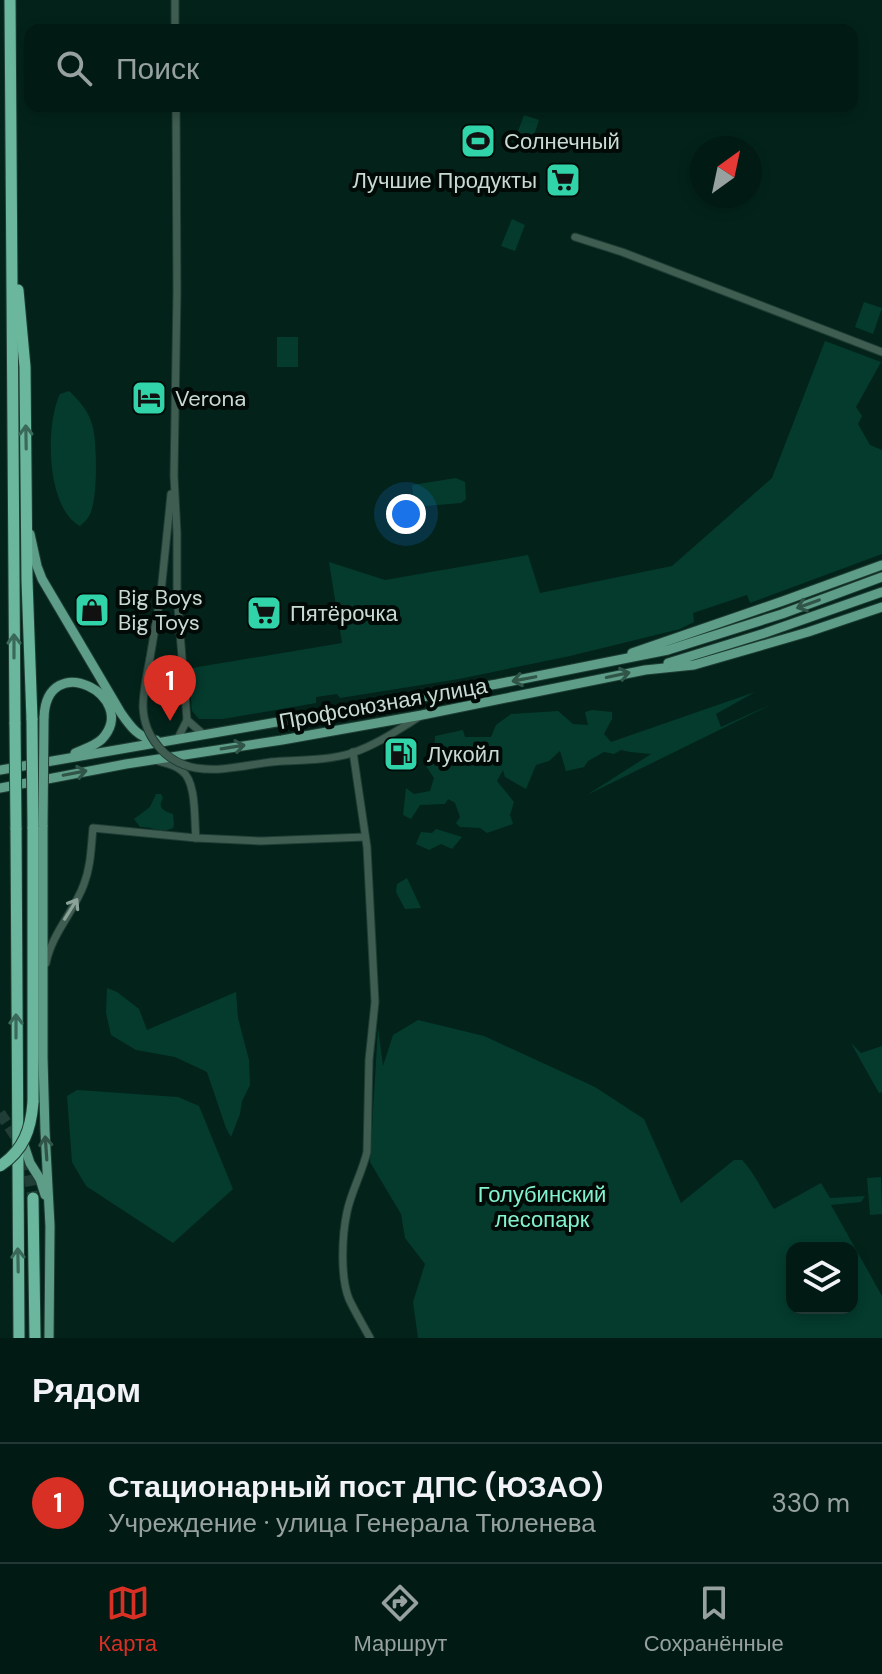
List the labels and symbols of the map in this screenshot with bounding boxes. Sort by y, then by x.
sports icon: Солнечный [459,122,497,160]
place label: Солнечный [504,127,620,156]
north arrow [690,136,762,208]
supermarket icon: Лучшие Продукты [544,161,582,199]
place label: Лучшие Продукты [352,166,537,195]
hotel icon: Verona [130,379,168,417]
place label: Verona [175,384,246,413]
one-way arrow [18,424,34,451]
your location [386,494,426,534]
place label: Big Boys Big Toys [118,583,203,637]
shop icon: Big Boys Big Toys [73,591,111,629]
supermarket icon: Пятёрочка [245,594,283,632]
one-way arrow [796,598,821,612]
place label: Пятёрочка [290,599,399,628]
one-way arrow [7,633,22,660]
pin: 1 [144,655,196,721]
one-way arrow [605,667,631,682]
street label: Профсоюзная улица [277,671,490,736]
one-way arrow [512,672,538,687]
fuel station icon: Лукойл [382,735,420,773]
one-way arrow [220,739,245,754]
place label: Лукойл [427,740,500,769]
one-way arrow [62,765,87,780]
one-way arrow [63,898,79,921]
one-way arrow [8,1013,24,1040]
one-way arrow [38,1135,53,1162]
park label: Голубинский лесопарк [478,1180,606,1234]
one-way arrow [11,1247,26,1274]

